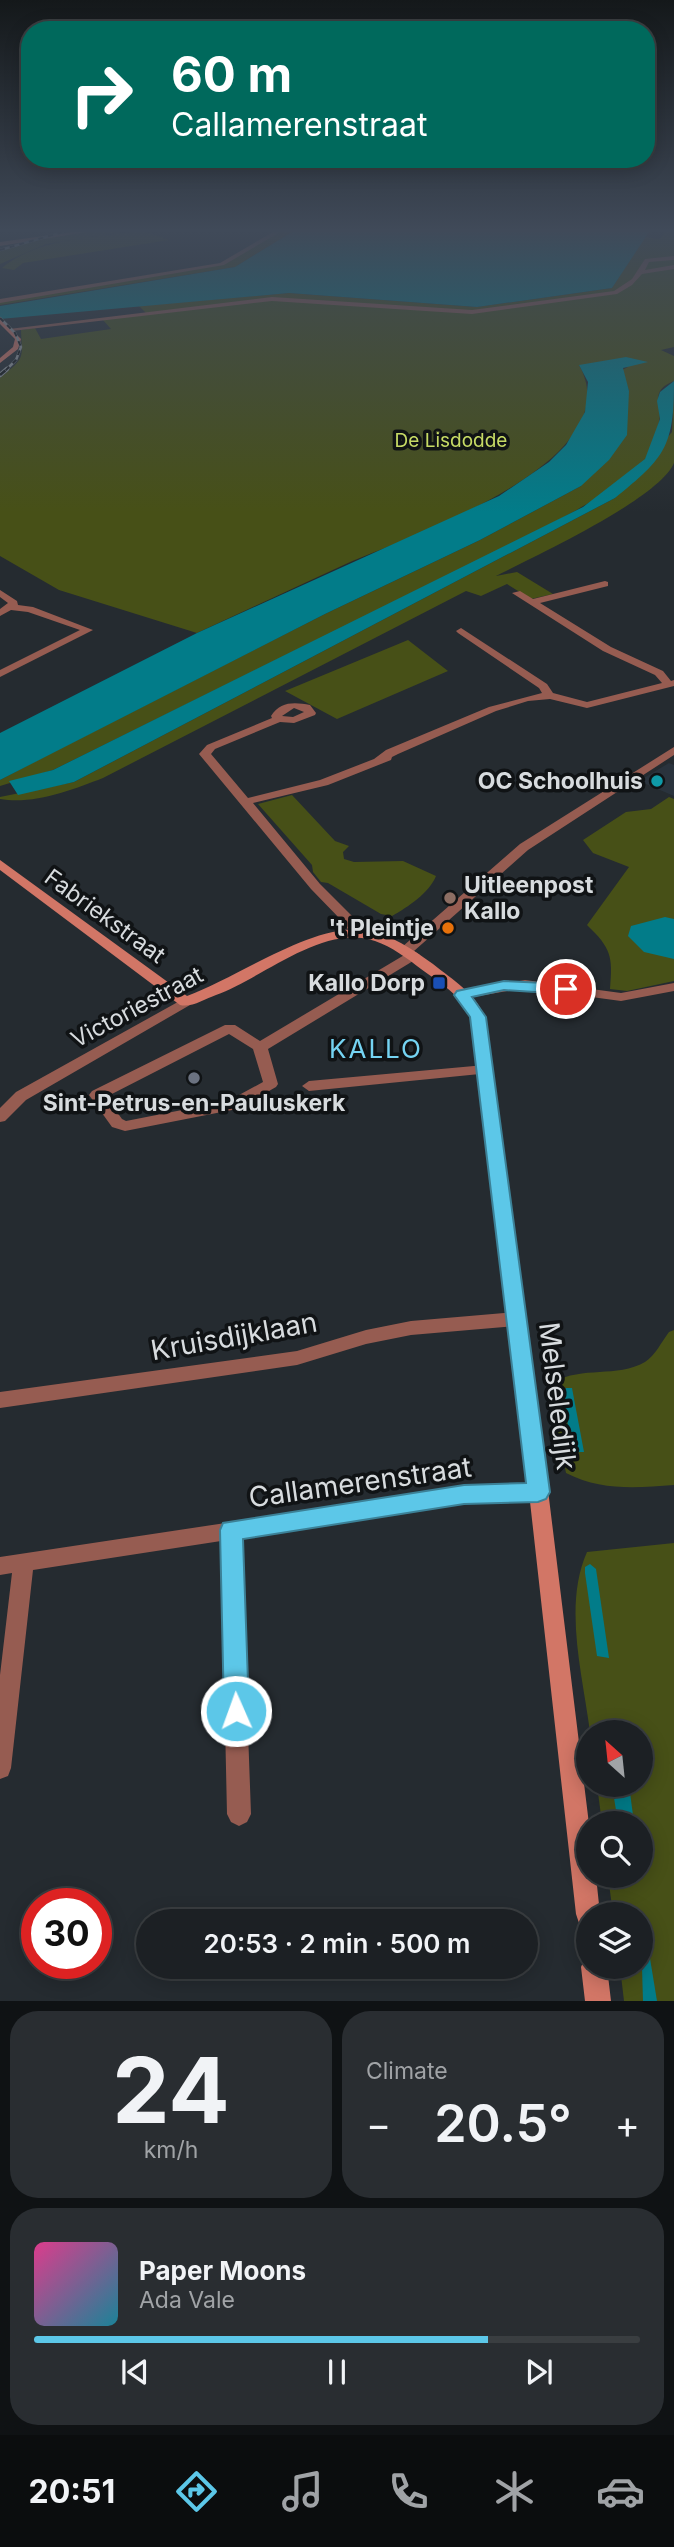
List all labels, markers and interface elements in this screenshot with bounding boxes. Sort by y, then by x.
text: 60 m [171,45,292,104]
icon: right [56,49,147,140]
text: Callamerenstraat [171,105,427,144]
park label: De Lisdodde [395,429,507,452]
place label: OC Schoolhuis [478,767,643,795]
marker: OC Schoolhuis [649,773,665,789]
street label: Fabriekstraat [39,863,171,969]
place label: Uitleenpost Kallo [464,871,594,925]
marker: Uitleenpost Kallo [442,890,458,906]
place label: 't Pleintje [328,914,434,942]
marker: 't Pleintje [440,920,456,936]
pin [536,959,596,1019]
street label: Victoriestraat [66,960,208,1053]
place label: Kallo Dorp [308,969,425,997]
icon: arrive [547,970,585,1008]
marker: Kallo Dorp [431,975,447,991]
district label: KALLO [329,1033,423,1064]
marker: Sint-Petrus-en-Pauluskerk [186,1070,202,1086]
place label: Sint-Petrus-en-Pauluskerk [43,1089,346,1117]
street label: Kruisdijklaan [148,1305,320,1367]
street label: Melseledijk [532,1320,584,1472]
street label: Callamerenstraat [247,1450,473,1514]
position arrow [199,1674,273,1748]
north arrow [576,1720,653,1797]
map controls [576,1720,653,1979]
button: search [576,1811,653,1888]
speed limit sign: 30 [21,1888,112,1979]
button: layers [576,1902,653,1979]
text: 20:53 · 2 min · 500 m [204,1928,470,1959]
text: 24 [112,2035,230,2145]
text: Climate [366,2057,448,2085]
text: 20.5° [434,2092,572,2155]
text: − [366,2101,391,2147]
text: + [615,2101,640,2147]
text: km/h [144,2136,198,2164]
text: Paper Moons [139,2255,306,2286]
text: Ada Vale [139,2286,235,2314]
icon: previous [116,2353,154,2391]
icon: pause [318,2353,356,2391]
icon: next [520,2353,558,2391]
icon: directions [172,2467,221,2516]
icon: music [278,2467,327,2516]
icon: phone [384,2467,433,2516]
icon: climate [490,2467,539,2516]
icon: car [596,2467,645,2516]
text: 20:51 [29,2472,115,2511]

